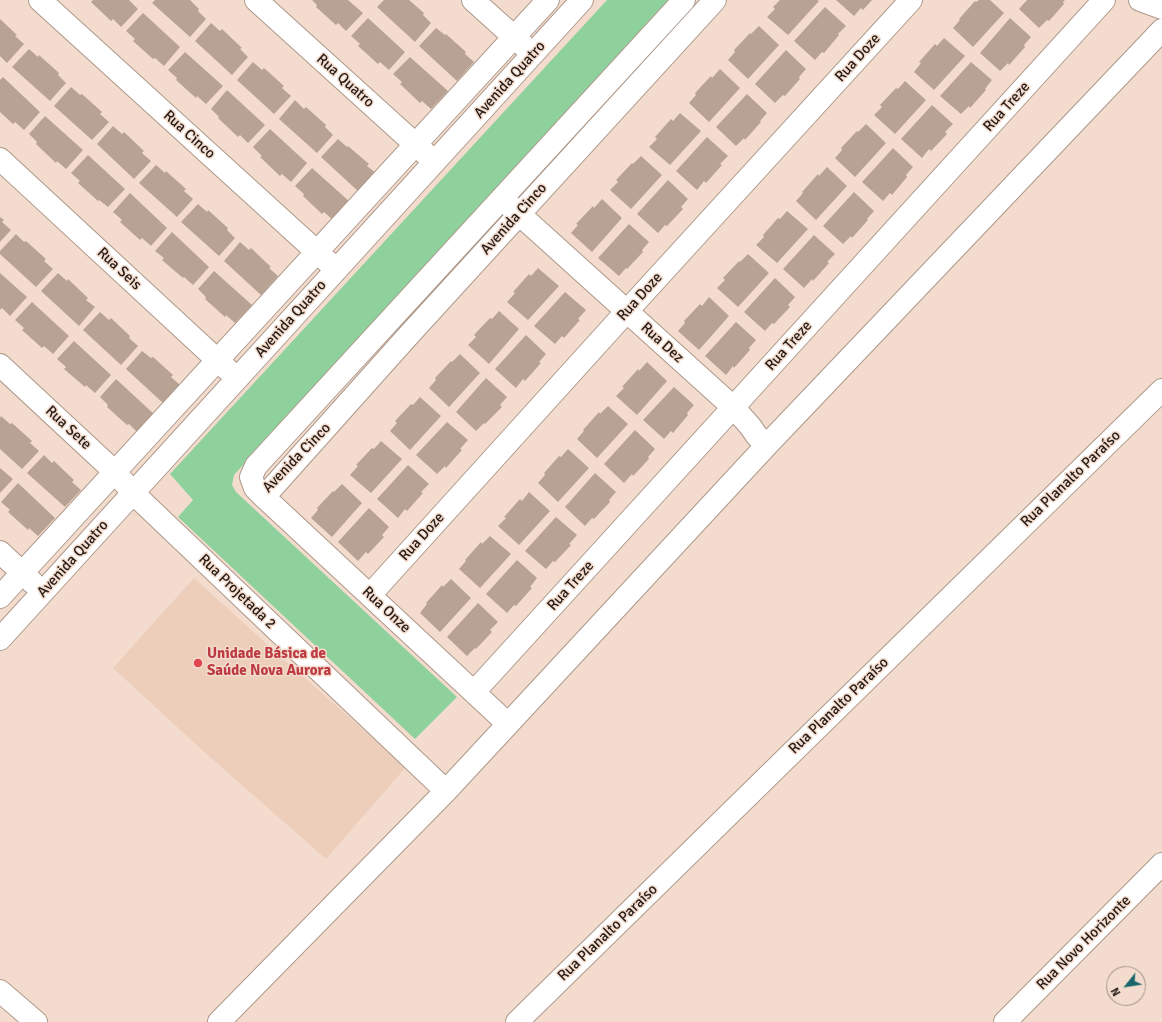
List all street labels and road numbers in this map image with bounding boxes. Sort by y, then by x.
street label: Rua Doze [832,30,884,86]
street label: Avenida Quatro [471,38,549,122]
street label: Rua Quatro [312,50,378,112]
street label: Rua Treze [980,78,1034,136]
street label: Rua Cinco [159,107,219,163]
street label: Avenida Cinco [477,179,551,259]
street label: Rua Seis [93,244,145,294]
street label: Rua Doze [614,269,666,325]
street label: Avenida Quatro [252,277,330,361]
street label: Rua Treze [762,317,816,375]
street label: Rua Dez [637,319,687,367]
street label: Rua Sete [41,402,95,454]
street label: Avenida Cinco [259,419,335,497]
street label: Rua Planalto Paraíso [1017,427,1125,531]
street label: Rua Doze [396,509,448,565]
street label: Avenida Quatro [34,517,112,601]
street label: Rua Projetada 2 [195,551,279,633]
street label: Rua Treze [544,557,598,615]
street label: Rua Onze [358,583,414,637]
street label: Rua Planalto Paraíso [785,654,893,758]
street label: Rua Planalto Paraíso [554,881,662,985]
street label: Rua Novo Horizonte [1033,892,1135,994]

